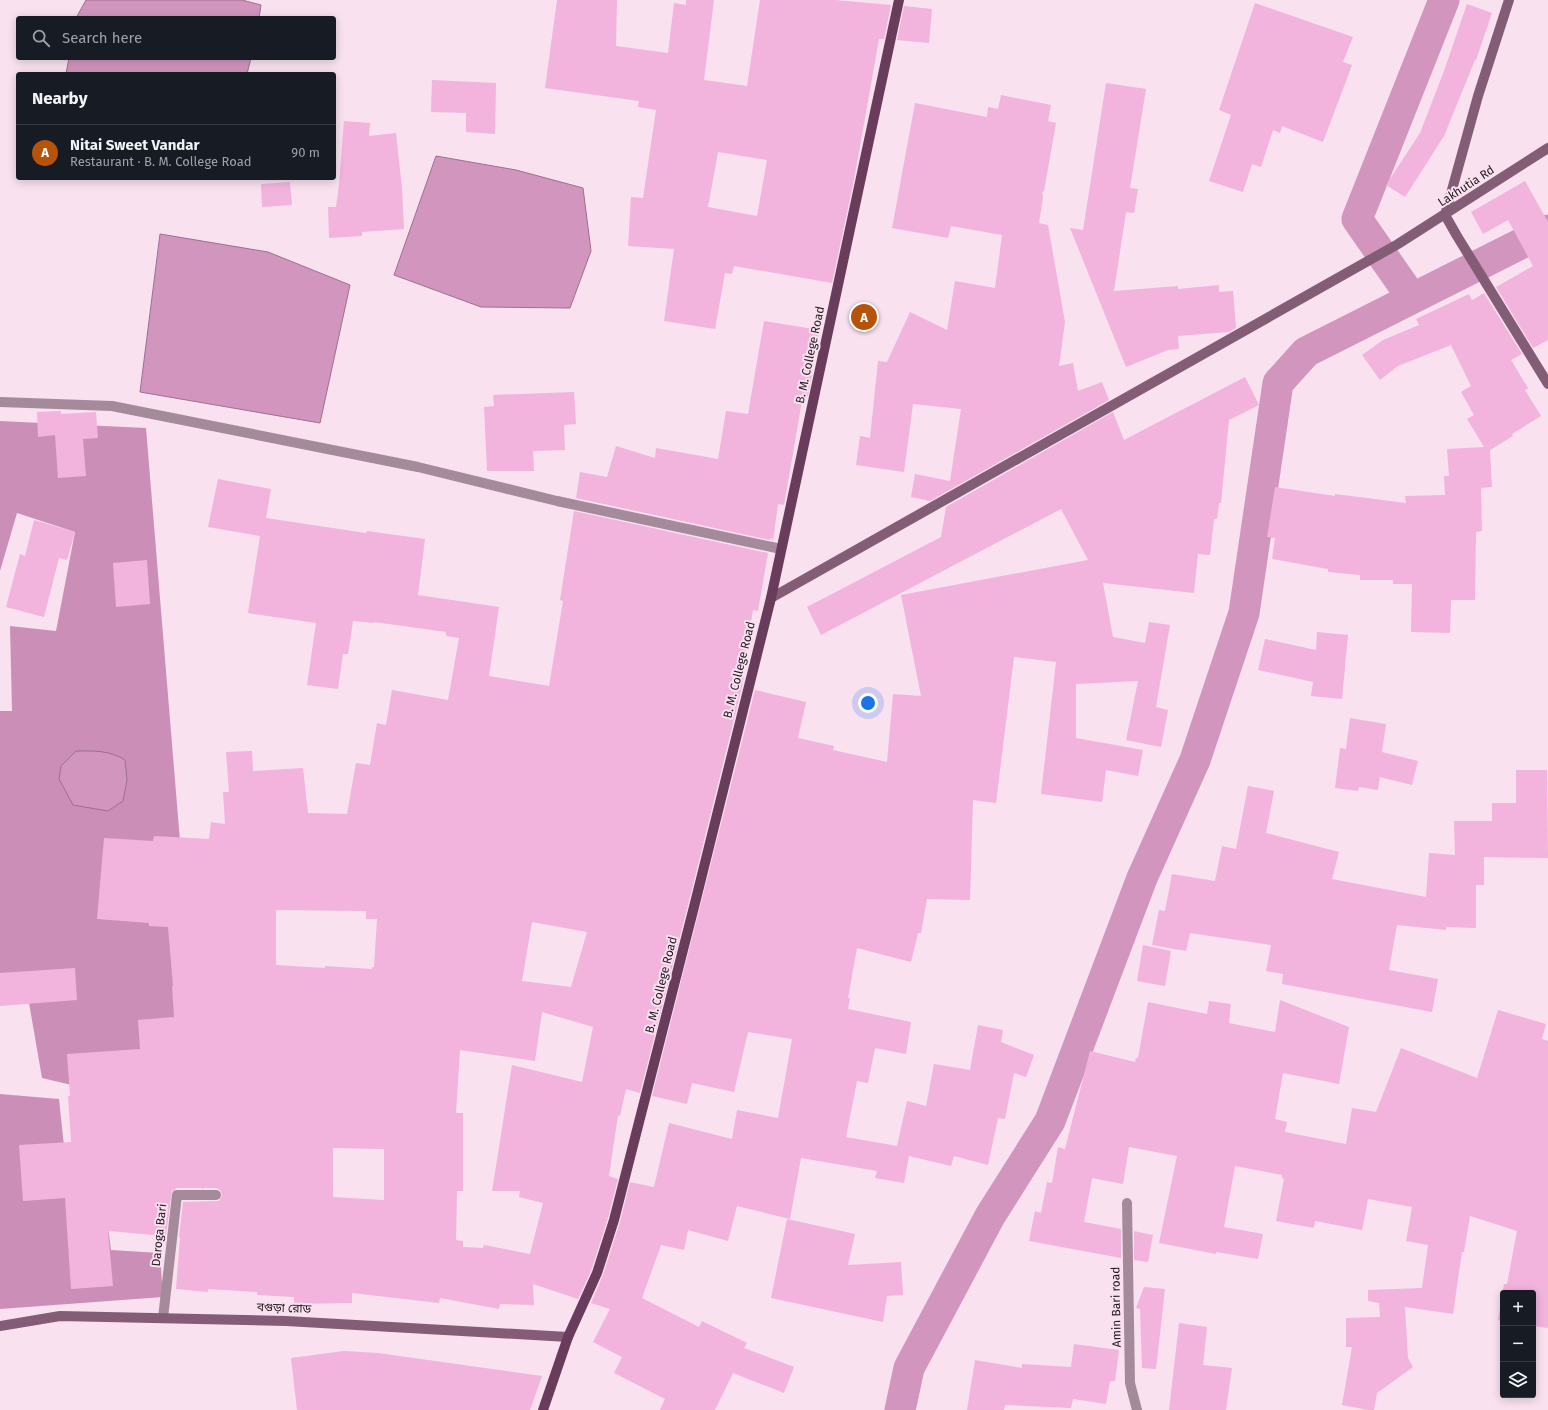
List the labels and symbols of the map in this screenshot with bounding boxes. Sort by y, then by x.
street label: Lakhutia Rd [1435,163,1497,209]
pin: A [851,302,877,332]
street label: B. M. College Road [793,305,827,405]
street label: B. M. College Road [720,620,758,720]
your location [858,693,878,713]
street label: B. M. College Road [642,935,680,1035]
street label: Daroga Bari [149,1203,169,1267]
street label: Amin Bari road [1108,1267,1124,1347]
street label: বগুড়া রোড [256,1300,312,1316]

